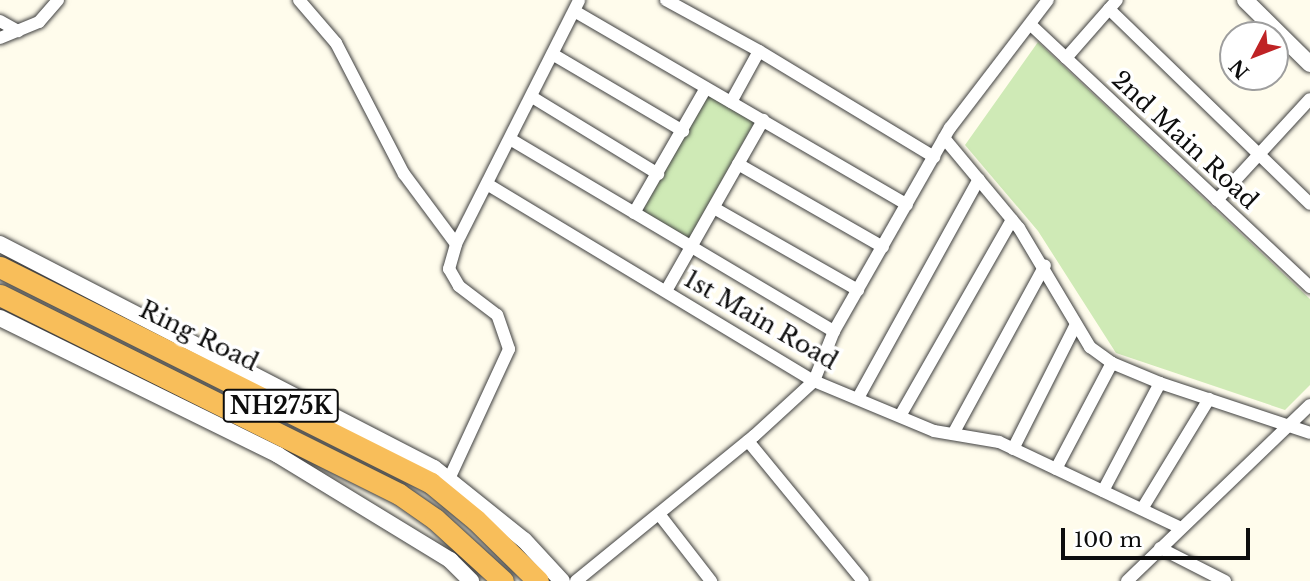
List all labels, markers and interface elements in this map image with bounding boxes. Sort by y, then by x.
north arrow [1219,21,1289,91]
text: N [1225,55,1254,83]
street label: 2nd Main Road [1106,65,1264,215]
street label: 1st Main Road [679,264,843,376]
street label: Ring Road [135,295,263,377]
road number: NH275K [222,386,340,426]
scale bar [1065,514,1254,558]
text: 100 m [1074,527,1142,553]

